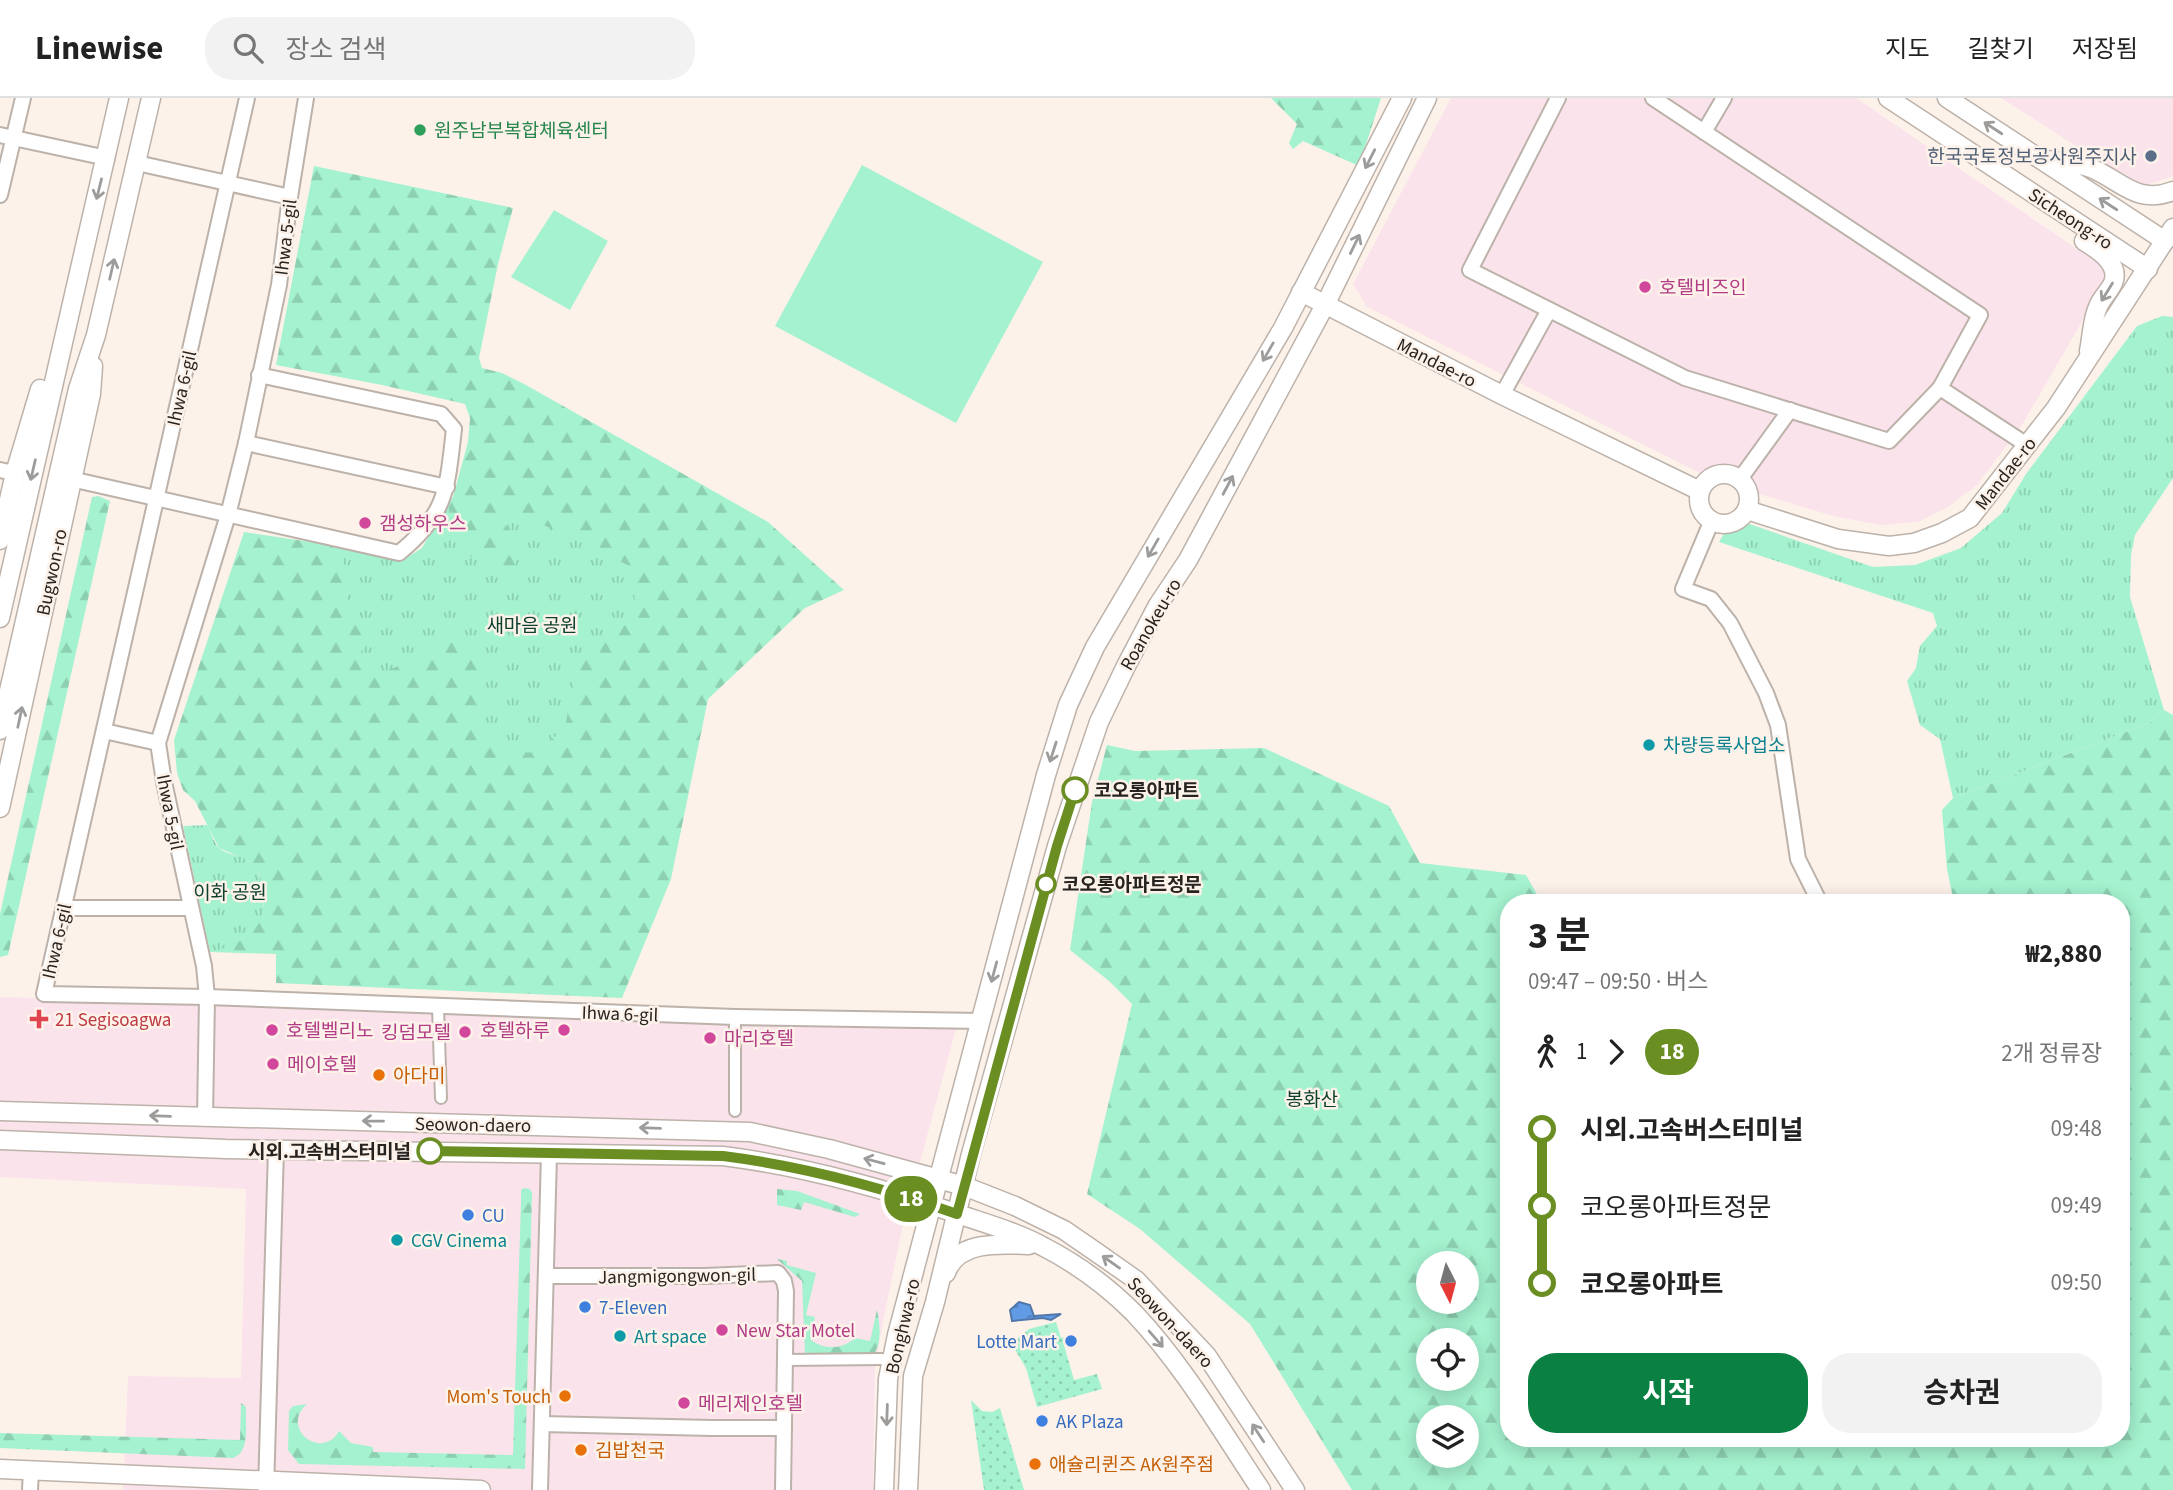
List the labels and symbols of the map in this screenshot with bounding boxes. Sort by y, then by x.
place label: 원주남부복합체육센터 [434,118,609,145]
one-way arrow [1984,121,2004,135]
marker: 원주남부복합체육센터 [412,122,428,138]
place label: 한국국토정보공사원주지사 [1927,144,2137,171]
one-way arrow [1363,148,1377,169]
marker: 한국국토정보공사원주지사 [2143,148,2159,164]
one-way arrow [92,177,105,200]
street label: Sicheong-ro [2023,182,2118,257]
one-way arrow [2099,196,2119,210]
street label: Ihwa 5-gil [268,197,305,277]
one-way arrow [1349,234,1362,255]
one-way arrow [106,258,119,281]
place label: 호텔비즈인 [1659,275,1746,302]
marker: 호텔비즈인 [1637,279,1653,295]
one-way arrow [2100,281,2114,301]
street label: Mandae-ro [1392,332,1481,395]
one-way arrow [1261,342,1275,362]
street label: Ihwa 6-gil [161,348,204,429]
street label: Mandae-ro [1969,432,2043,516]
one-way arrow [26,458,39,481]
one-way arrow [1222,475,1236,496]
place label: 갬성하우스 [379,511,466,538]
marker: 갬성하우스 [357,515,373,531]
street label: Bugwon-ro [30,527,75,618]
one-way arrow [1146,538,1160,558]
street label: Roanokeu-ro [1114,574,1189,676]
park label: 새마음 공원 [486,613,578,640]
one-way arrow [13,706,27,729]
place label: 차량등록사업소 [1663,733,1785,760]
marker: 차량등록사업소 [1641,737,1657,753]
one-way arrow [1046,741,1059,763]
street label: Ihwa 5-gil [149,772,190,853]
marker: 코오롱아파트 [1062,777,1088,803]
place label: 코오롱아파트 [1094,778,1199,805]
place label: 코오롱아파트정문 [1062,872,1202,899]
marker: 코오롱아파트정문 [1036,874,1056,894]
park label: 이화 공원 [193,880,267,907]
street label: Ihwa 6-gil [36,901,79,982]
one-way arrow [987,960,1000,982]
street label: Ihwa 6-gil [581,1000,659,1029]
place label: 21 Segisoagwa [55,1007,171,1034]
marker: 21 Segisoagwa [29,1009,49,1029]
place label: 호텔벨리노 [286,1018,373,1045]
place label: 호텔하루 [480,1018,550,1045]
place label: 킹덤모텔 [381,1020,451,1047]
marker: 호텔벨리노 [264,1022,280,1038]
marker: 호텔하루 [556,1022,572,1038]
marker: 킹덤모텔 [457,1024,473,1040]
place label: 마리호텔 [724,1026,794,1053]
marker: 마리호텔 [702,1030,718,1046]
place label: 메이호텔 [287,1052,357,1079]
marker: 메이호텔 [265,1056,281,1072]
place label: 아다미 [393,1063,445,1090]
marker: 아다미 [371,1067,387,1083]
park label: 봉화산 [1286,1087,1338,1114]
one-way arrow [149,1110,172,1123]
street label: Seowon-daero [415,1111,531,1140]
one-way arrow [362,1115,385,1128]
one-way arrow [639,1122,662,1135]
marker: 시외.고속버스터미널 [417,1138,443,1164]
place label: 시외.고속버스터미널 [248,1139,411,1166]
one-way arrow [863,1154,886,1167]
line badge: 18 [880,1176,942,1222]
place label: CU [482,1203,505,1230]
marker: CU [460,1207,476,1223]
place label: CGV Cinema [411,1228,507,1255]
marker: CGV Cinema [389,1232,405,1248]
north arrow [1416,1251,1479,1314]
one-way arrow [1102,1255,1121,1269]
street label: Jangmigongwon-gil [598,1262,756,1291]
street label: Seowon-daero [1120,1271,1219,1375]
street label: Bonghwa-ro [879,1276,928,1377]
place label: 7-Eleven [599,1295,667,1322]
marker: 7-Eleven [577,1299,593,1315]
place label: New Star Motel [736,1318,855,1345]
marker: New Star Motel [714,1322,730,1338]
place label: Art space [634,1324,707,1351]
marker: Art space [612,1328,628,1344]
place label: Lotte Mart [976,1329,1058,1356]
one-way arrow [1148,1330,1164,1348]
marker: Lotte Mart [1063,1333,1079,1349]
place label: Mom's Touch [446,1384,551,1411]
marker: Mom's Touch [557,1388,573,1404]
place label: 메리제인호텔 [698,1391,803,1418]
marker: 메리제인호텔 [676,1395,692,1411]
one-way arrow [880,1403,893,1426]
place label: AK Plaza [1056,1409,1124,1436]
marker: AK Plaza [1034,1413,1050,1429]
one-way arrow [1250,1424,1265,1443]
place label: 김밥천국 [595,1438,665,1465]
marker: 김밥천국 [573,1442,589,1458]
place label: 애슐리퀸즈 AK원주점 [1049,1452,1214,1479]
marker: 애슐리퀸즈 AK원주점 [1027,1456,1043,1472]

